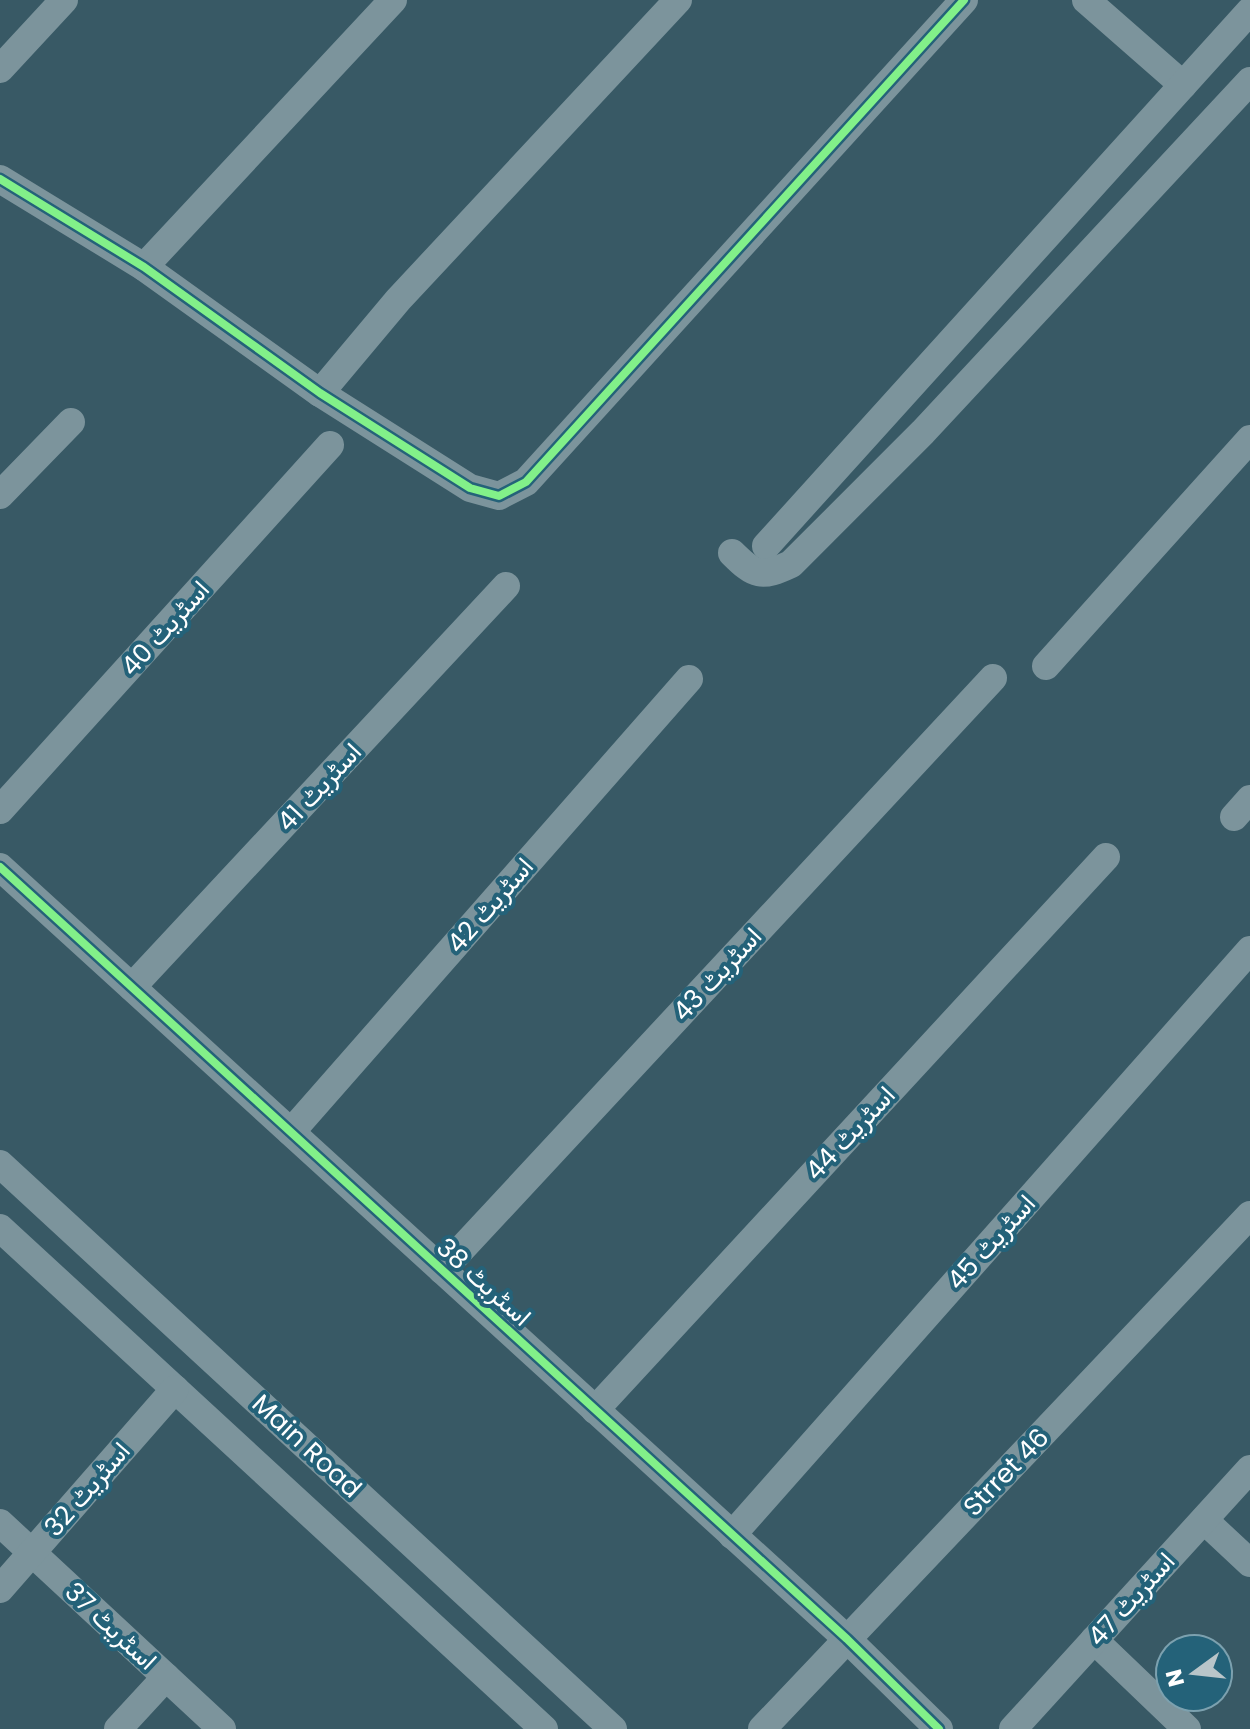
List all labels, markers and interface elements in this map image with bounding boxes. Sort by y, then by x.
street label: اسٹریٹ 40 [112,572,218,684]
street label: اسٹریٹ 41 [269,735,369,839]
street label: اسٹریٹ 42 [438,849,542,961]
street label: اسٹریٹ 43 [664,919,770,1029]
street label: اسٹریٹ 44 [797,1078,903,1188]
street label: اسٹریٹ 45 [938,1186,1044,1298]
street label: اسٹریٹ 38 [429,1230,539,1334]
street label: Main Road [244,1386,370,1506]
street label: Strret 46 [955,1420,1057,1524]
street label: اسٹریٹ 32 [36,1434,138,1544]
street label: اسٹریٹ 47 [1079,1544,1183,1654]
street label: اسٹریٹ 37 [57,1574,165,1678]
north arrow [1154,1633,1234,1713]
text: N [1158,1666,1192,1690]

